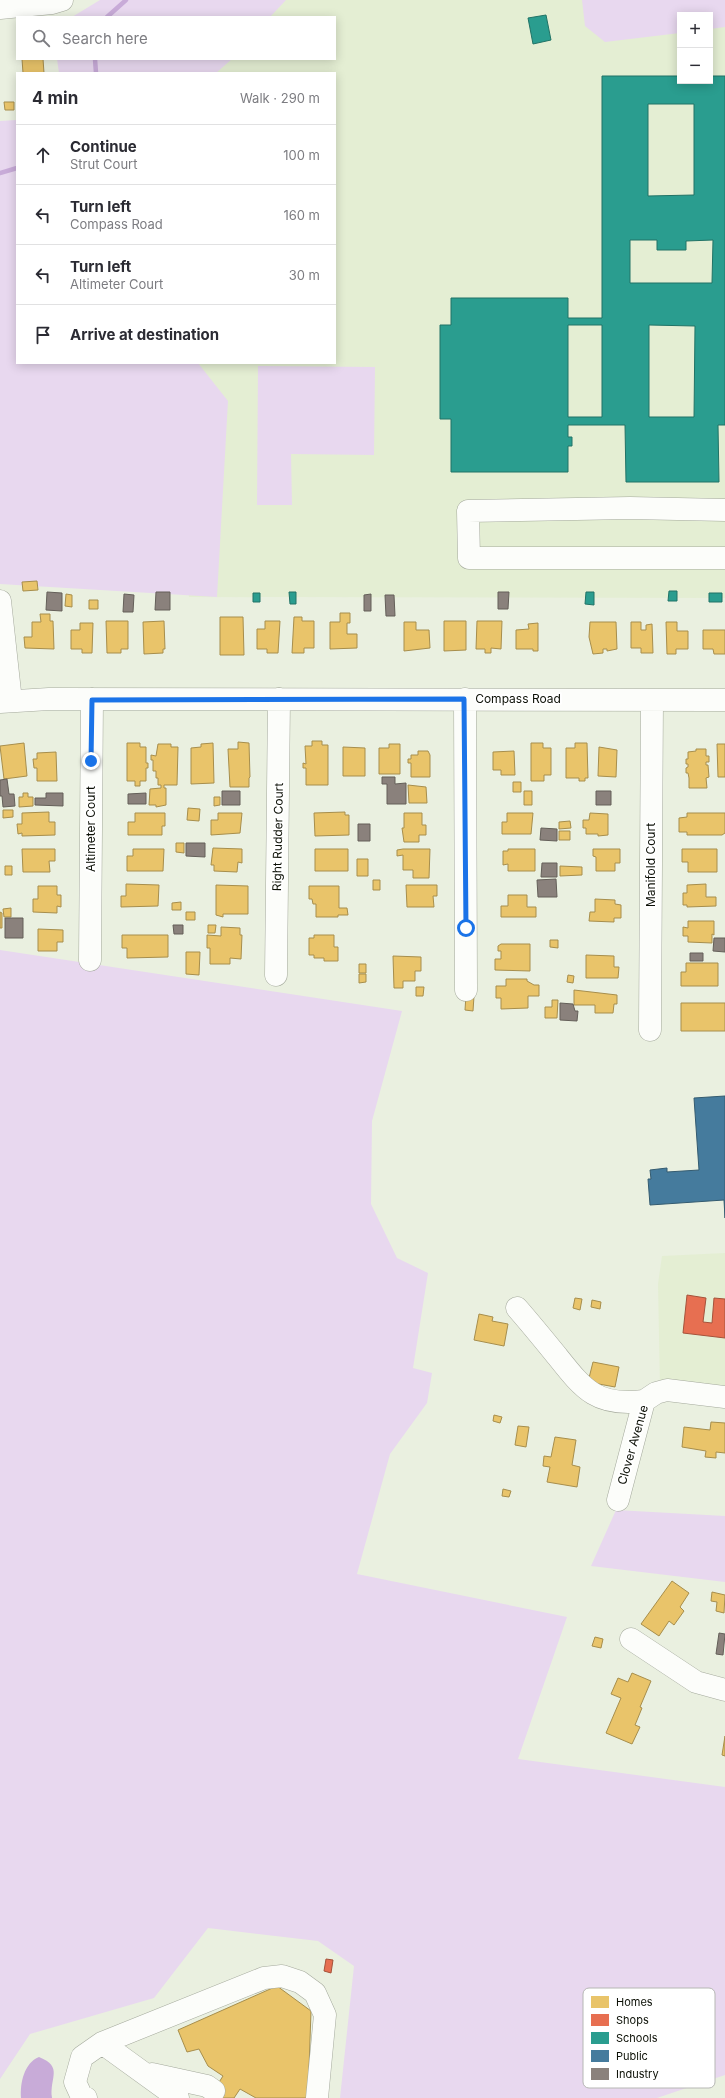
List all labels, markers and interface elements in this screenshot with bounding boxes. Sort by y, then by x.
map controls [677,12,713,84]
button: + [677,12,713,48]
search box [16,16,336,60]
icon: search [30,27,52,49]
text: Search here [62,29,148,48]
button: − [677,48,713,84]
text: 4 min [32,88,78,108]
text: Walk · 290 m [240,90,320,106]
text: Continue [70,137,137,156]
icon: ahead [32,144,54,166]
text: 100 m [283,147,320,163]
text: Strut Court [70,156,137,172]
text: Turn left [70,197,131,216]
icon: left [32,204,54,226]
text: 160 m [283,207,320,223]
text: Compass Road [70,216,163,232]
text: Turn left [70,257,131,276]
icon: left [32,264,54,286]
text: 30 m [289,267,320,283]
text: Altimeter Court [70,276,163,292]
icon: arrive [32,324,54,346]
text: Arrive at destination [70,325,219,344]
street label: Compass Road [475,691,561,706]
route end [82,752,100,770]
street label: Right Rudder Court [269,783,286,891]
street label: Altimeter Court [83,786,98,872]
street label: Manifold Court [643,823,658,907]
route start [457,919,475,937]
street label: Clover Avenue [614,1403,651,1486]
legend [583,1988,715,2088]
text: Homes [616,1995,653,2009]
text: Shops [616,2013,649,2027]
text: Schools [616,2031,658,2045]
text: Public [616,2049,648,2063]
text: Industry [616,2067,659,2081]

